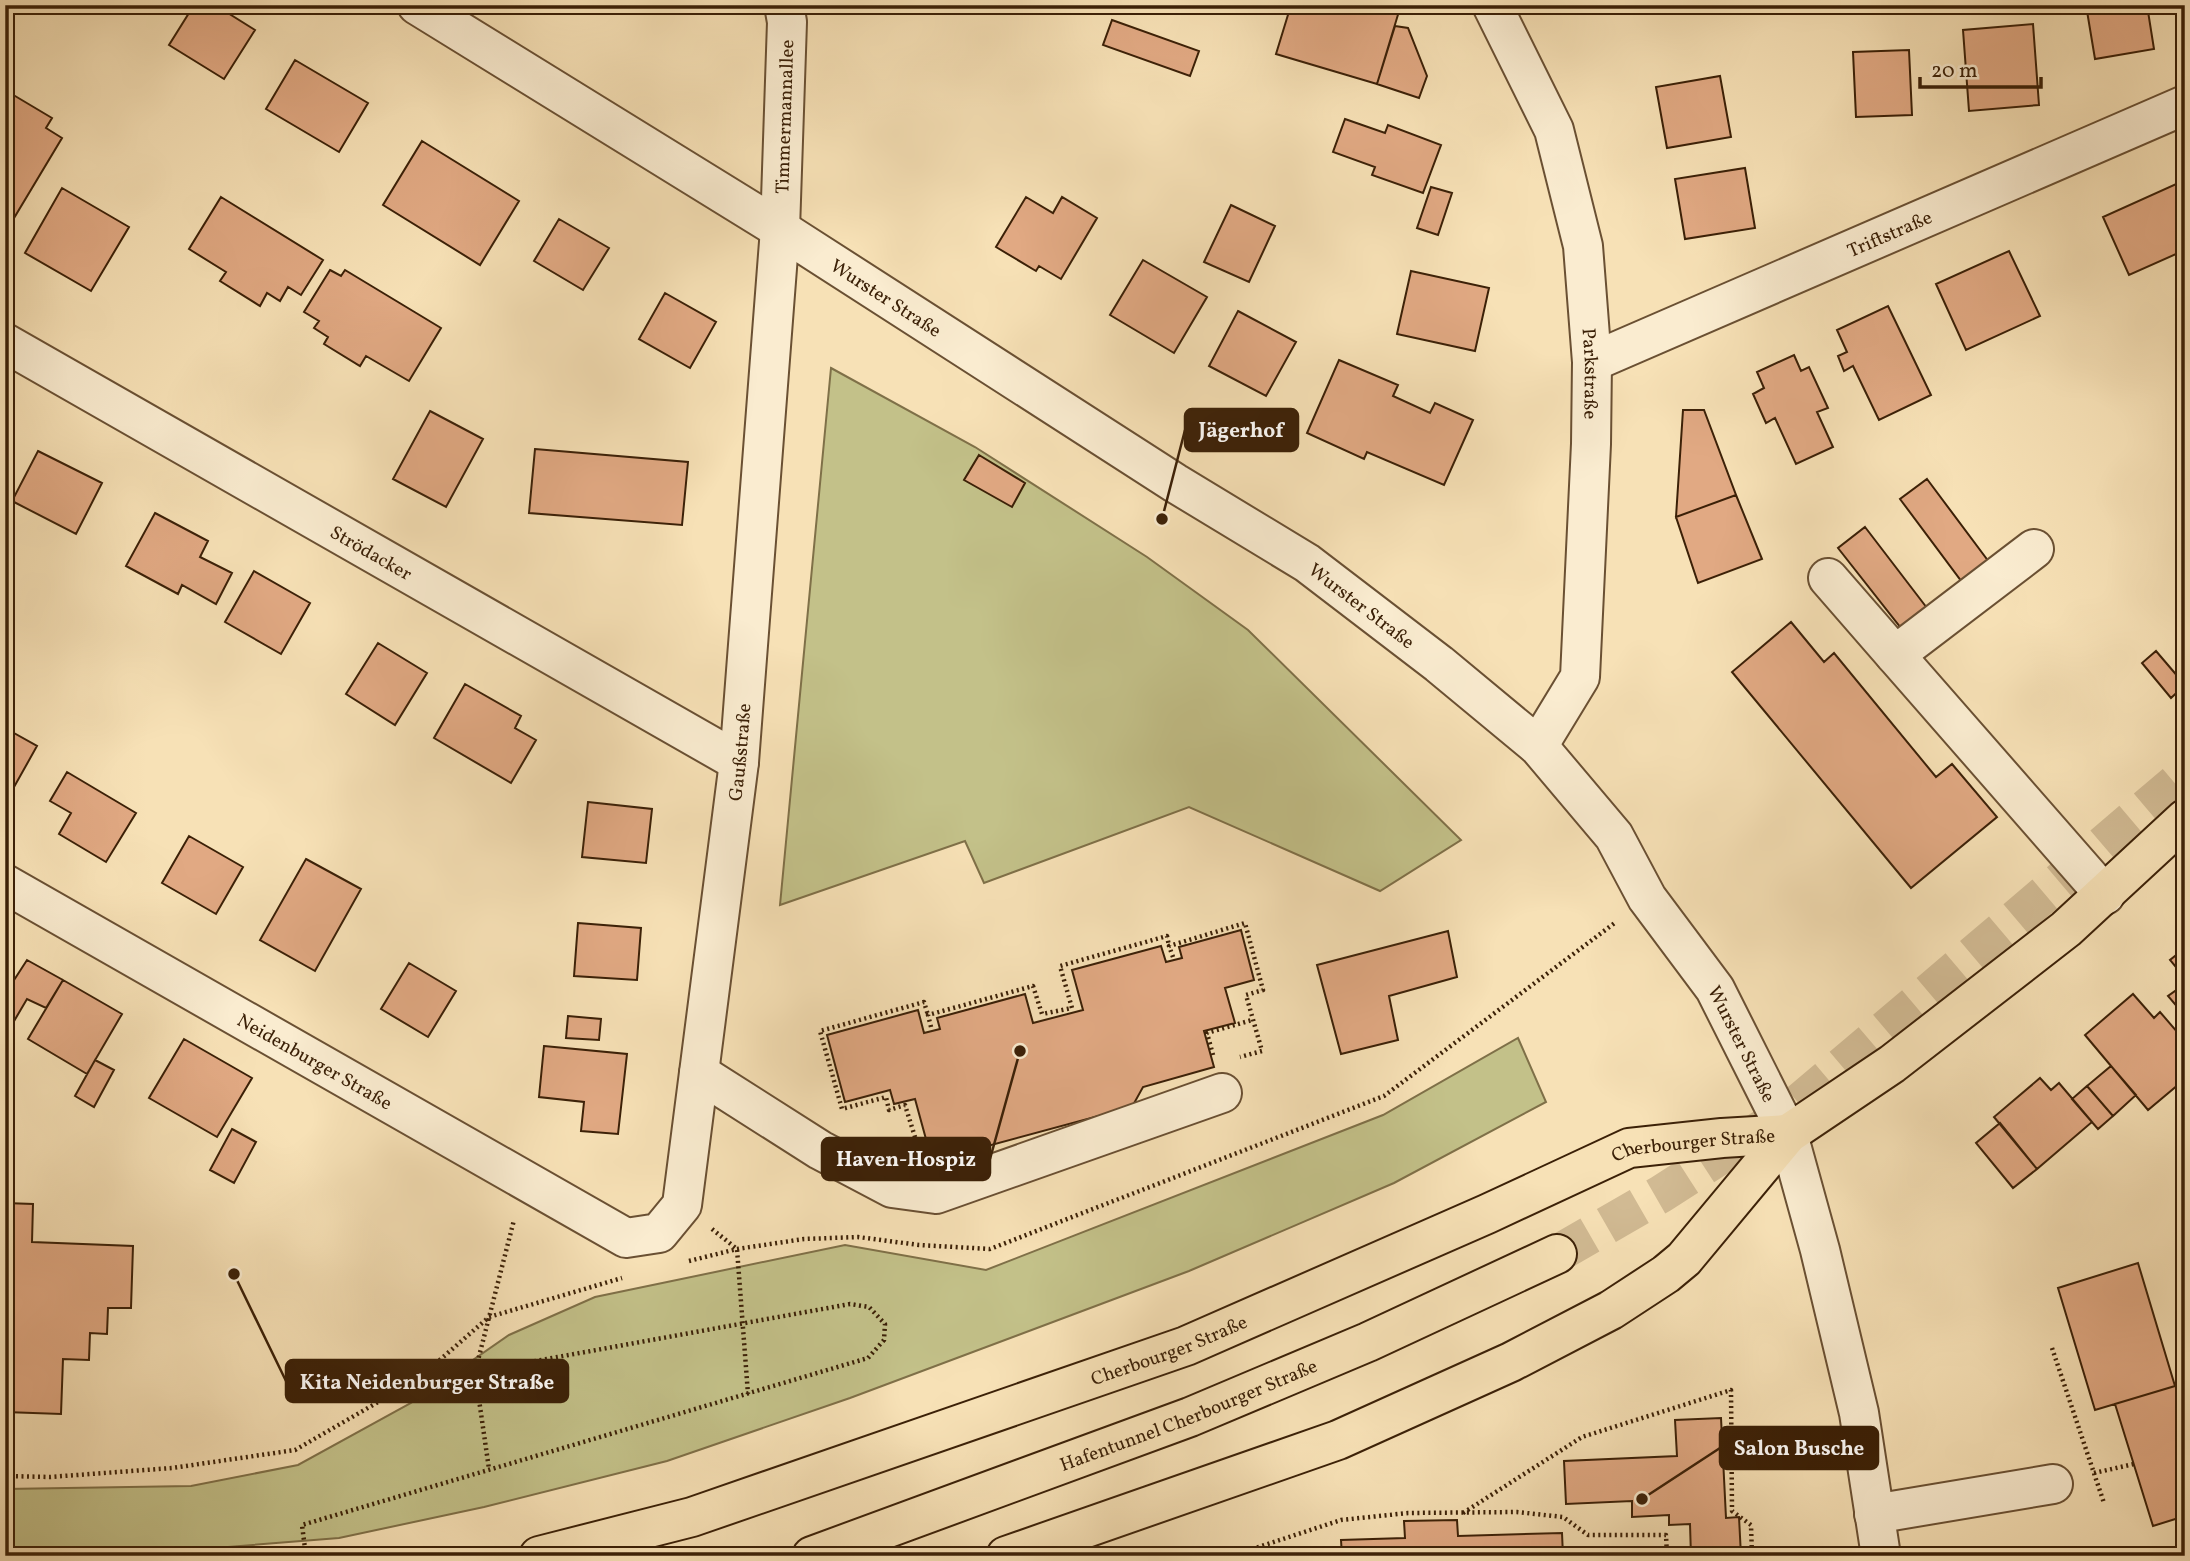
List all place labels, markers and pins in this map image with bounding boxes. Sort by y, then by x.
callout: Jägerhof [1185,409,1298,451]
callout: Haven-Hospiz [822,1138,990,1180]
callout: Kita Neidenburger Straße [286,1360,568,1402]
callout: Salon Busche [1720,1427,1878,1469]

